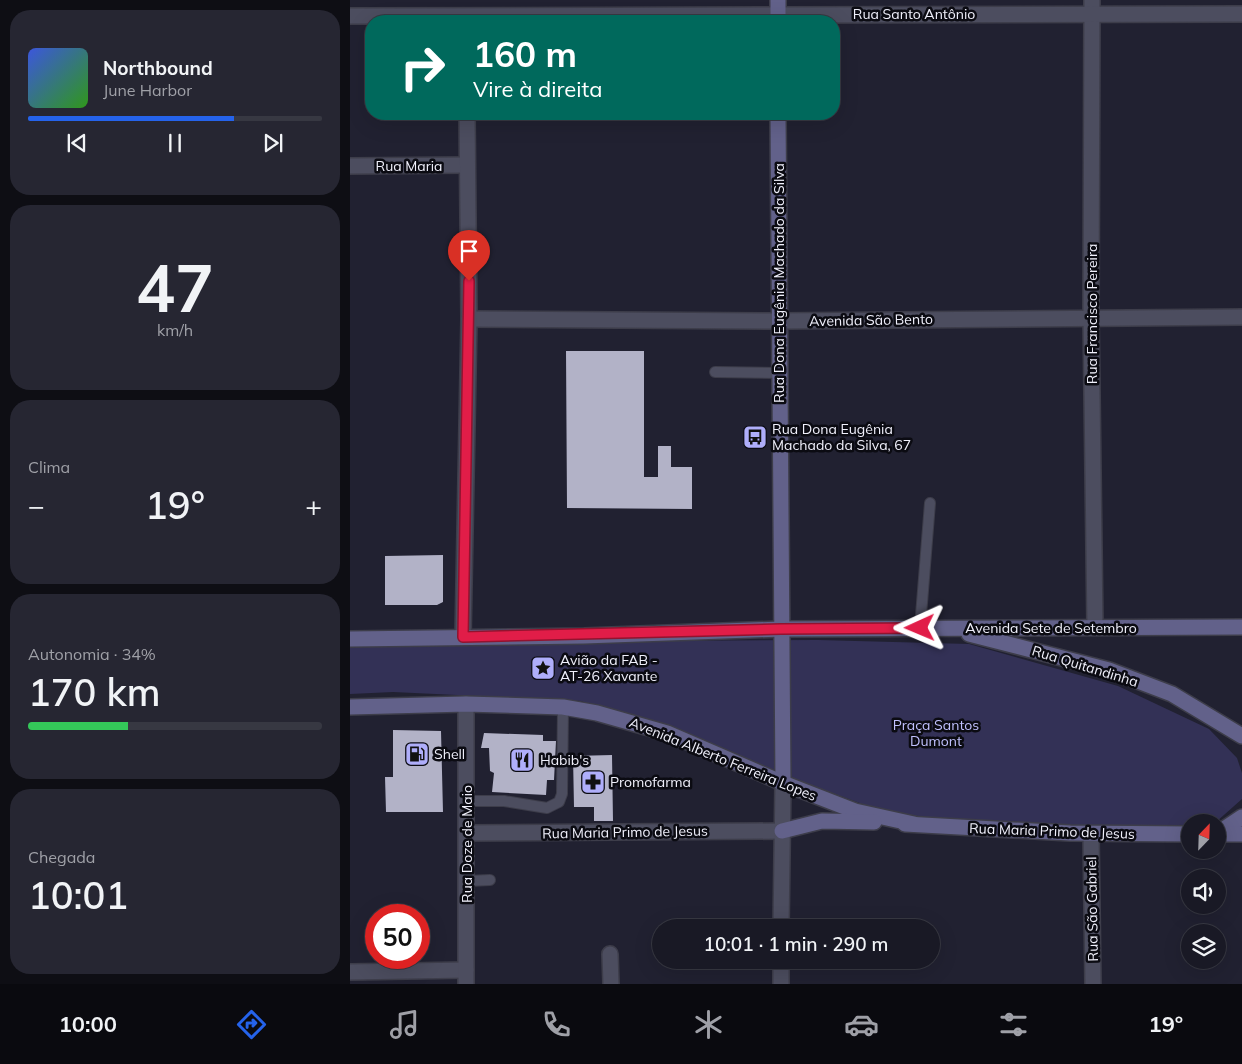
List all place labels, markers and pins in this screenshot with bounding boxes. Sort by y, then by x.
pin [448,230,490,281]
place label: Rua Dona Eugênia Machado da Silva, 67 [772,420,911,454]
bus stop icon: Rua Dona Eugênia Machado da Silva, 67 [742,424,768,450]
place label: Avião da FAB - AT-26 Xavante [560,651,658,685]
place icon: Avião da FAB - AT-26 Xavante [530,655,556,681]
fuel station icon: Shell [404,741,430,767]
place label: Shell [434,745,465,763]
restaurant icon: Habib's [509,747,535,773]
place label: Habib's [540,751,589,769]
pharmacy icon: Promofarma [580,769,606,795]
place label: Promofarma [610,773,691,791]

